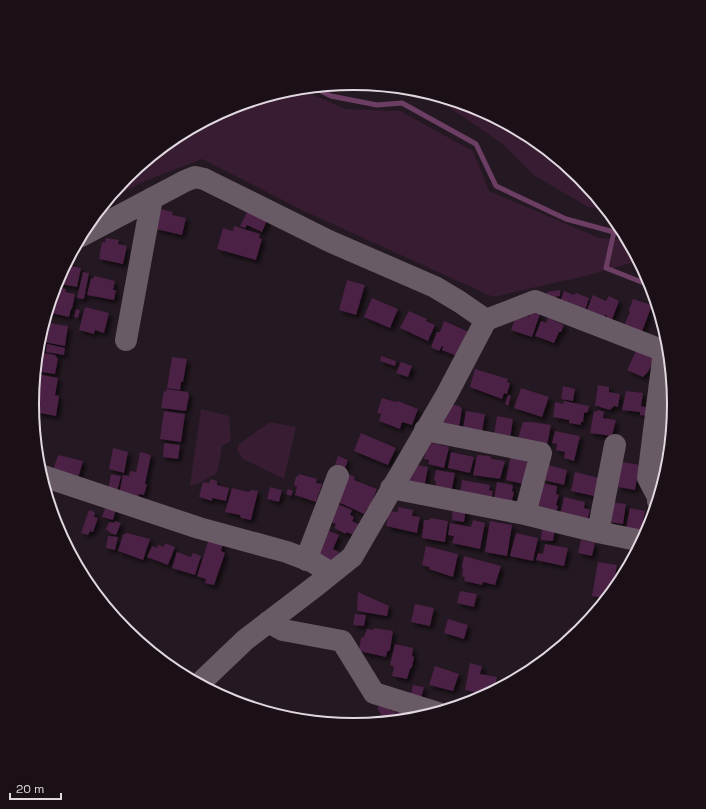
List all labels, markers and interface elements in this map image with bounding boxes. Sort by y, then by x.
scale bar [10,775,61,801]
text: 20 m [16,781,44,797]

